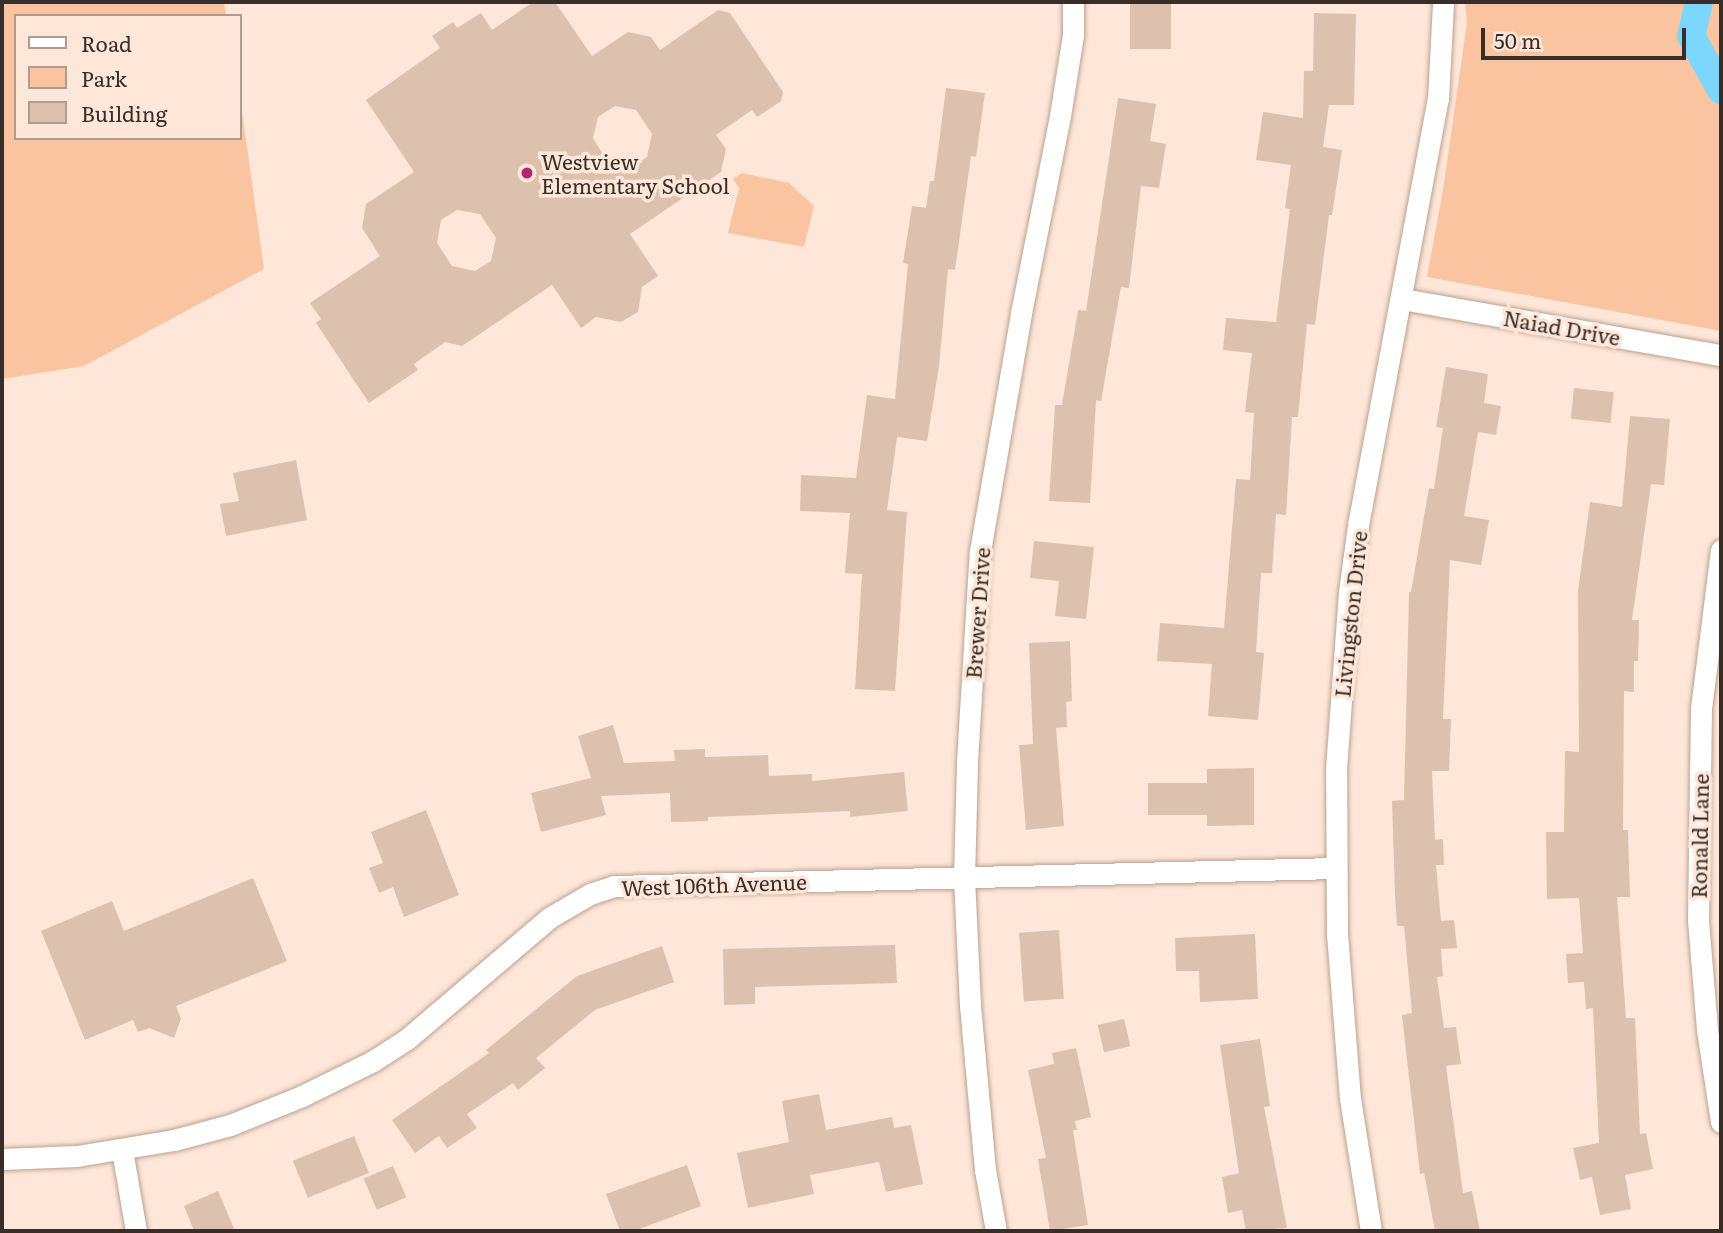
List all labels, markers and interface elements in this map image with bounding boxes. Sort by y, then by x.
legend [14,14,242,140]
scale bar [1485,14,1690,58]
text: 50 m [1494,24,1541,55]
text: Road [81,27,132,58]
text: Park [81,62,127,93]
text: Building [81,97,167,128]
place label: Westview Elementary School [541,148,730,198]
marker: Westview Elementary School [519,165,535,181]
street label: Naiad Drive [1502,304,1622,350]
street label: Livingston Drive [1329,529,1371,699]
street label: Brewer Drive [960,546,994,680]
street label: Ronald Lane [1685,773,1713,899]
street label: West 106th Avenue [621,868,807,900]

